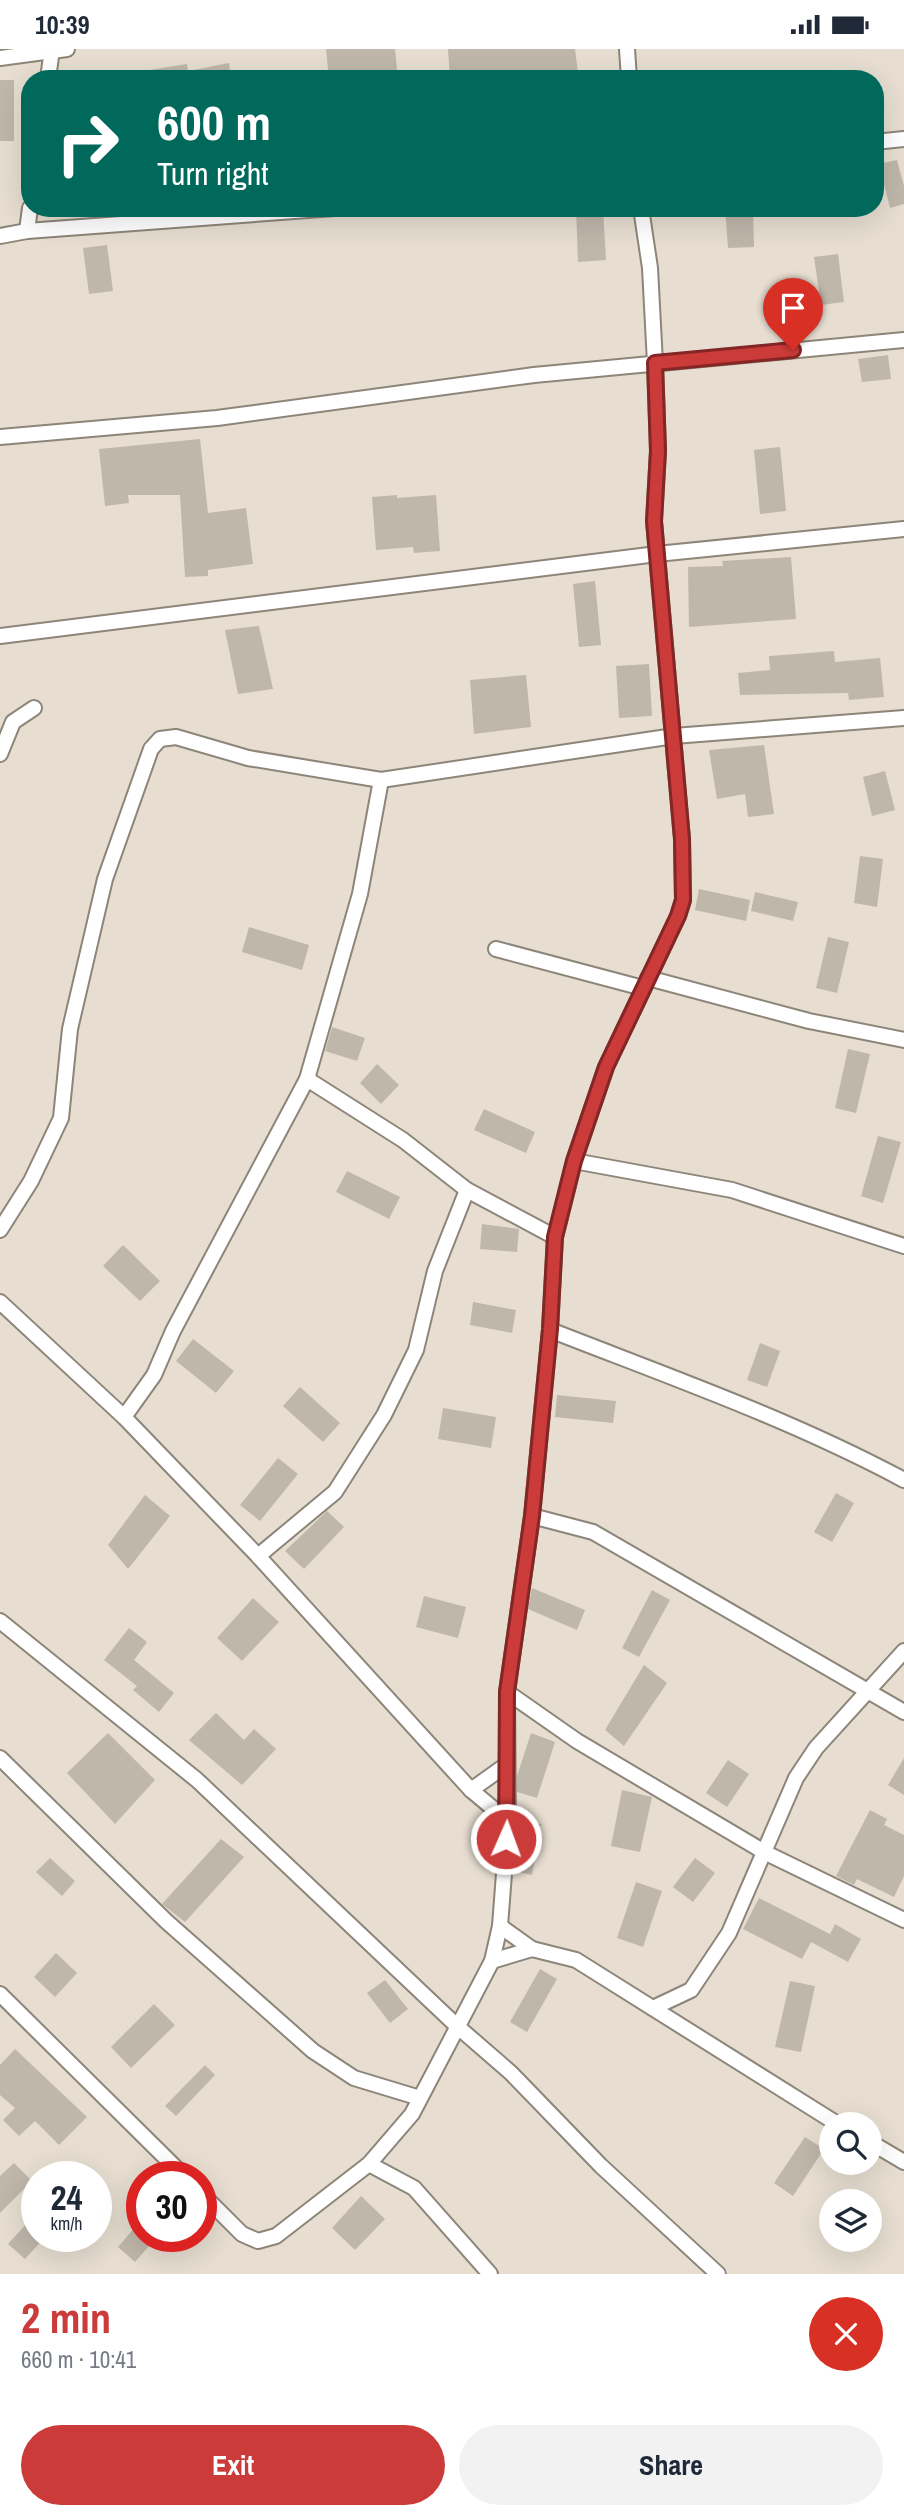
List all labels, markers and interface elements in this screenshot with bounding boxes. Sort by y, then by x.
text: 10:39 [35,7,90,42]
text: 600 m [157,89,271,155]
icon: right [42,98,133,189]
text: Turn right [157,152,269,195]
pin [763,278,823,350]
icon: arrive [774,289,812,327]
position arrow [469,1802,543,1876]
map controls [819,2112,882,2252]
button: search [819,2112,882,2175]
speed limit sign: 30 [126,2161,217,2252]
text: 24 [51,2174,82,2221]
button: layers [819,2189,882,2252]
text: km/h [51,2211,83,2236]
text: 2 min [21,2290,111,2346]
button: close [809,2297,883,2371]
text: 660 m · 10:41 [21,2344,136,2375]
button: Exit [21,2425,445,2505]
button: Share [459,2425,883,2505]

